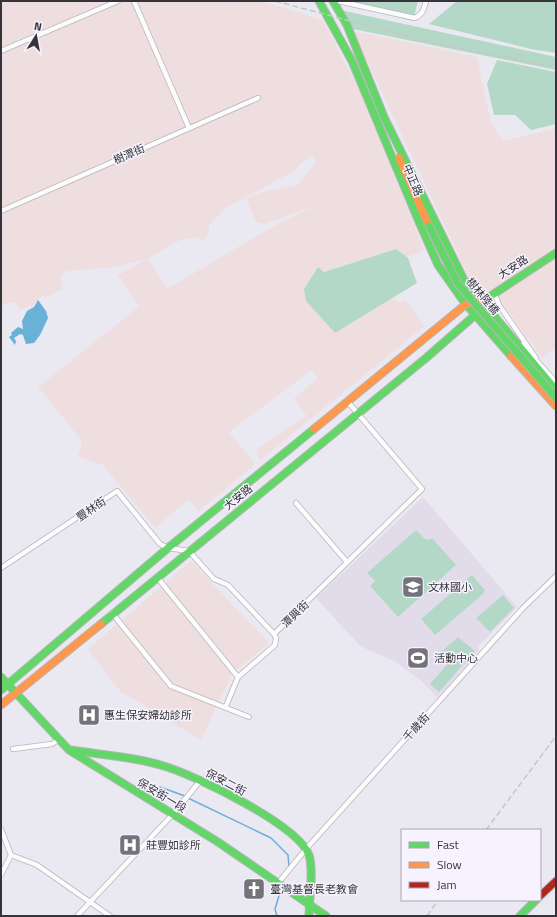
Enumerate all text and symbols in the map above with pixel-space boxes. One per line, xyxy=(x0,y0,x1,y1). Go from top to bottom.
north arrow xyxy=(16,16,56,56)
text: N xyxy=(33,18,43,35)
street label: 樹潭街 xyxy=(111,140,147,168)
street label: 中正路 xyxy=(399,162,427,198)
street label: 大安路 xyxy=(495,251,531,283)
street label: 樹林陸橋 xyxy=(463,274,503,318)
street label: 大安路 xyxy=(220,480,256,514)
street label: 豐林街 xyxy=(73,493,109,525)
school or university icon: 文林國小 xyxy=(400,574,426,600)
place label: 文林國小 xyxy=(428,579,472,595)
street label: 潭興街 xyxy=(278,597,312,631)
sports icon: 活動中心 xyxy=(405,645,431,671)
place label: 活動中心 xyxy=(434,650,478,666)
hospital icon: 惠生保安婦幼診所 xyxy=(76,702,102,728)
place label: 惠生保安婦幼診所 xyxy=(104,707,192,723)
street label: 千歲街 xyxy=(399,709,433,745)
street label: 保安二街 xyxy=(203,765,249,799)
street label: 保安街一段 xyxy=(134,774,190,816)
legend xyxy=(401,829,541,901)
hospital icon: 莊豐如診所 xyxy=(117,832,143,858)
text: Fast xyxy=(437,835,460,854)
place label: 莊豐如診所 xyxy=(146,837,201,853)
text: Slow xyxy=(437,855,462,874)
text: Jam xyxy=(437,875,457,894)
church icon: 臺灣基督長老教會 xyxy=(241,876,267,902)
place label: 臺灣基督長老教會 xyxy=(270,881,358,897)

